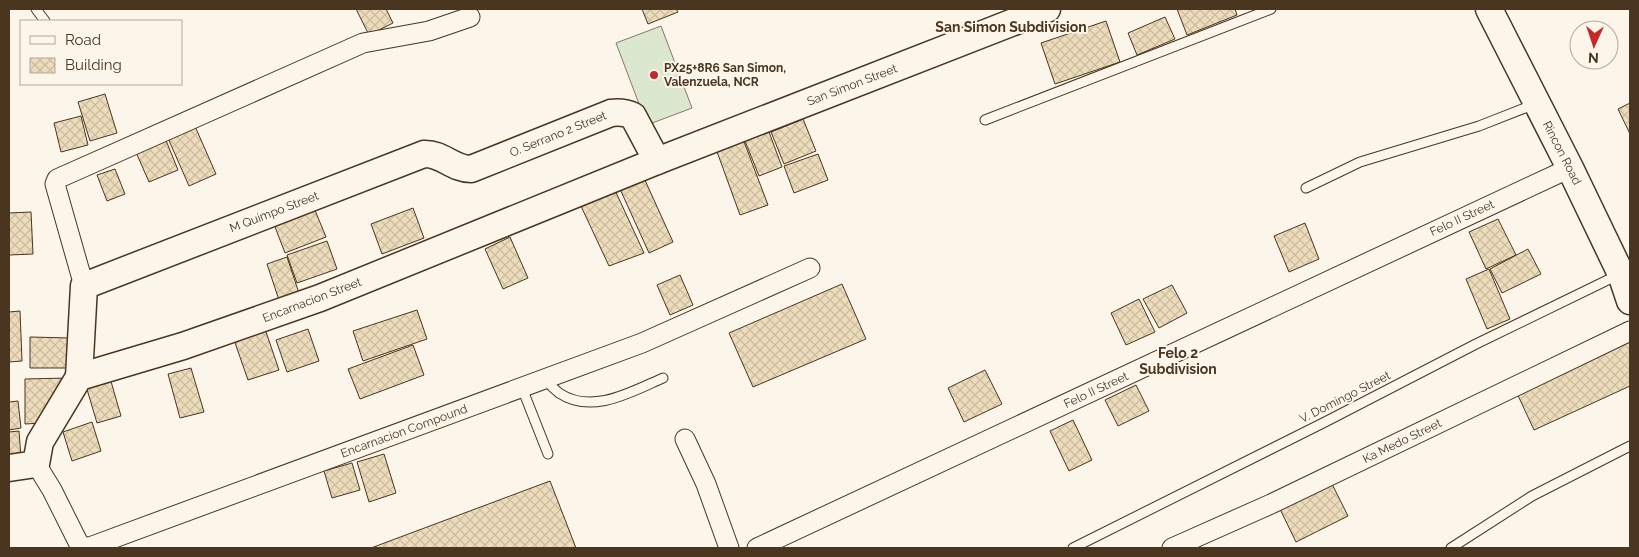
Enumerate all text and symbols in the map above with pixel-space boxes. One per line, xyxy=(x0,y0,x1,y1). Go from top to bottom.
district label: San Simon Subdivision xyxy=(935,19,1087,35)
legend xyxy=(20,20,182,85)
north arrow xyxy=(1569,20,1619,70)
text: Road xyxy=(65,31,101,49)
text: N xyxy=(1588,50,1599,66)
text: Building xyxy=(65,56,122,74)
place label: PX25+8R6 San Simon, Valenzuela, NCR xyxy=(664,61,786,89)
street label: San Simon Street xyxy=(805,61,899,109)
marker: PX25+8R6 San Simon, Valenzuela, NCR xyxy=(648,69,660,81)
street label: O. Serrano 2 Street xyxy=(508,108,608,160)
street label: Rincon Road xyxy=(1540,119,1584,187)
street label: M Quimpo Street xyxy=(228,189,320,235)
street label: Felo II Street xyxy=(1428,197,1496,239)
street label: Encarnacion Street xyxy=(261,275,363,325)
district label: Felo 2 Subdivision xyxy=(1139,345,1217,377)
street label: V. Domingo Street xyxy=(1297,368,1393,426)
street label: Felo II Street xyxy=(1062,369,1130,411)
street label: Encarnacion Compound xyxy=(339,401,469,461)
street label: Ka Medo Street xyxy=(1360,416,1444,466)

